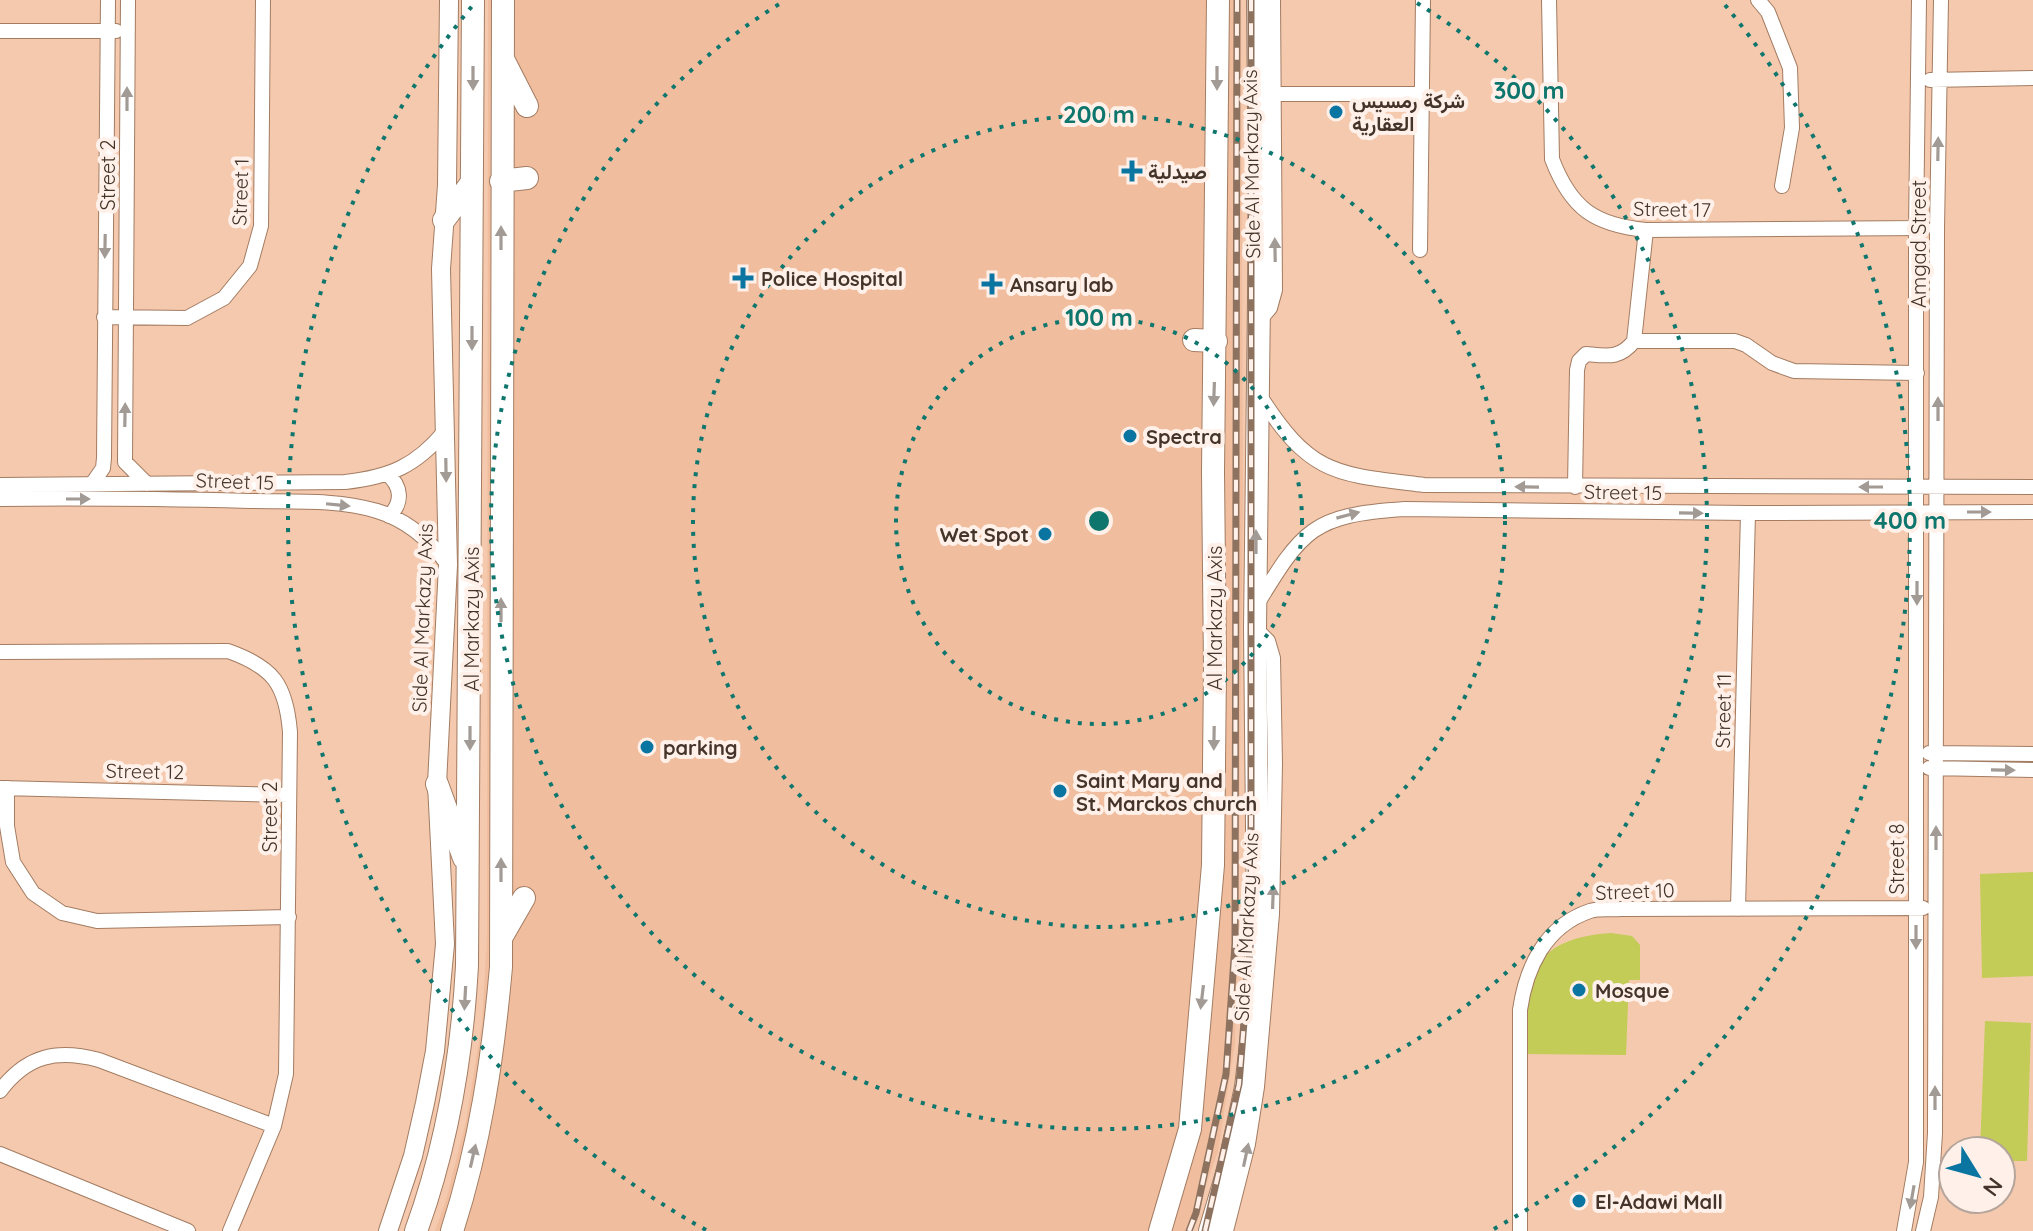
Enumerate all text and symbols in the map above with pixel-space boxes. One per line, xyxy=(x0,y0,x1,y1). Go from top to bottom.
one-way arrow xyxy=(467,66,479,91)
one-way arrow xyxy=(1211,66,1223,91)
street label: Side Al Markazy Axis xyxy=(1237,69,1265,259)
text: 300 m xyxy=(1493,75,1565,105)
one-way arrow xyxy=(121,86,133,111)
place label: شركة رمسيس العقارية xyxy=(1352,88,1465,137)
text: 200 m xyxy=(1063,99,1135,129)
marker: شركة رمسيس العقارية xyxy=(1327,103,1345,121)
one-way arrow xyxy=(1932,136,1944,161)
street label: Street 2 xyxy=(95,139,120,211)
street label: Street 1 xyxy=(226,158,254,226)
place label: صيدلية xyxy=(1148,159,1207,184)
marker: صيدلية xyxy=(1123,162,1141,180)
street label: Amgad Street xyxy=(1906,180,1931,308)
street label: Street 17 xyxy=(1633,196,1711,222)
one-way arrow xyxy=(495,225,507,250)
one-way arrow xyxy=(98,234,111,259)
one-way arrow xyxy=(1268,237,1281,262)
place label: Police Hospital xyxy=(761,266,903,291)
marker: Police Hospital xyxy=(732,267,754,289)
place label: Ansary lab xyxy=(1010,272,1114,297)
marker: Ansary lab xyxy=(981,273,1003,295)
text: 100 m xyxy=(1065,302,1133,332)
one-way arrow xyxy=(465,326,478,351)
one-way arrow xyxy=(1208,382,1221,407)
one-way arrow xyxy=(1932,396,1944,421)
one-way arrow xyxy=(119,402,132,427)
place label: Spectra xyxy=(1146,424,1222,449)
marker: Spectra xyxy=(1121,427,1139,445)
one-way arrow xyxy=(440,458,453,483)
street label: Street 15 xyxy=(195,467,275,495)
street label: Street 15 xyxy=(1584,479,1662,505)
one-way arrow xyxy=(1514,481,1539,493)
one-way arrow xyxy=(1858,481,1883,493)
one-way arrow xyxy=(66,493,91,505)
one-way arrow xyxy=(326,499,351,512)
text: 400 m xyxy=(1874,505,1946,535)
one-way arrow xyxy=(1967,506,1992,518)
centre of rings xyxy=(1085,507,1113,535)
one-way arrow xyxy=(1679,507,1704,519)
one-way arrow xyxy=(1335,509,1360,521)
place label: Wet Spot xyxy=(940,522,1029,547)
street label: Side Al Markazy Axis xyxy=(406,523,438,713)
marker: Wet Spot xyxy=(1036,525,1054,543)
one-way arrow xyxy=(1250,529,1263,554)
street label: Al Markazy Axis xyxy=(1202,546,1227,690)
street label: Al Markazy Axis xyxy=(459,547,484,691)
one-way arrow xyxy=(1911,581,1923,606)
one-way arrow xyxy=(495,597,507,622)
street label: Street 11 xyxy=(1710,673,1736,749)
one-way arrow xyxy=(464,726,476,751)
one-way arrow xyxy=(1208,726,1220,751)
place label: parking xyxy=(663,735,738,760)
marker: parking xyxy=(638,738,656,756)
street label: Street 12 xyxy=(105,758,185,784)
one-way arrow xyxy=(1991,763,2016,776)
place label: Saint Mary and St. Marckos church xyxy=(1076,768,1257,816)
street label: Street 2 xyxy=(257,781,282,853)
marker: Saint Mary and St. Marckos church xyxy=(1051,782,1069,800)
street label: Street 8 xyxy=(1884,824,1909,894)
one-way arrow xyxy=(1929,825,1942,850)
street label: Side Al Markazy Axis xyxy=(1229,832,1263,1022)
one-way arrow xyxy=(495,857,507,882)
street label: Street 10 xyxy=(1595,877,1675,905)
one-way arrow xyxy=(1266,884,1279,909)
one-way arrow xyxy=(1909,925,1922,950)
place label: Mosque xyxy=(1595,978,1670,1003)
marker: Mosque xyxy=(1570,981,1588,999)
one-way arrow xyxy=(1195,985,1208,1010)
one-way arrow xyxy=(459,986,472,1011)
one-way arrow xyxy=(1929,1085,1941,1110)
north arrow xyxy=(1937,1135,2017,1215)
one-way arrow xyxy=(467,1143,480,1168)
one-way arrow xyxy=(1240,1143,1253,1168)
text: N xyxy=(1977,1172,2009,1202)
one-way arrow xyxy=(1905,1184,1917,1209)
place label: El-Adawi Mall xyxy=(1595,1189,1723,1214)
marker: El-Adawi Mall xyxy=(1570,1192,1588,1210)

